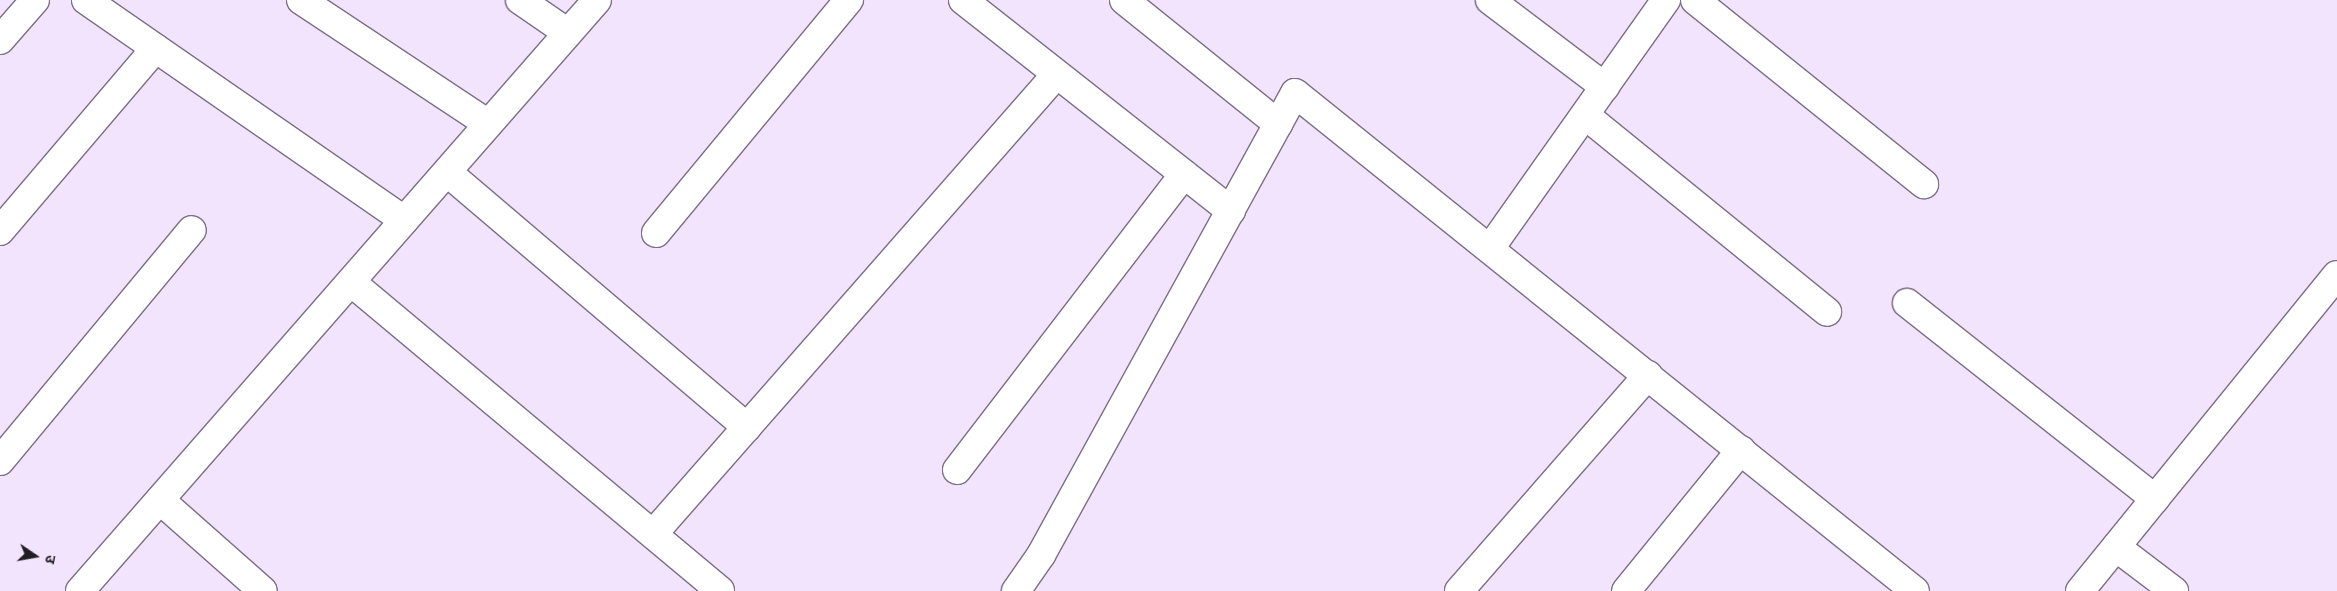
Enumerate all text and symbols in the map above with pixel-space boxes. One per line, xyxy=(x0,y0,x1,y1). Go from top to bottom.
north arrow xyxy=(10,531,60,581)
text: उ xyxy=(39,553,60,565)

